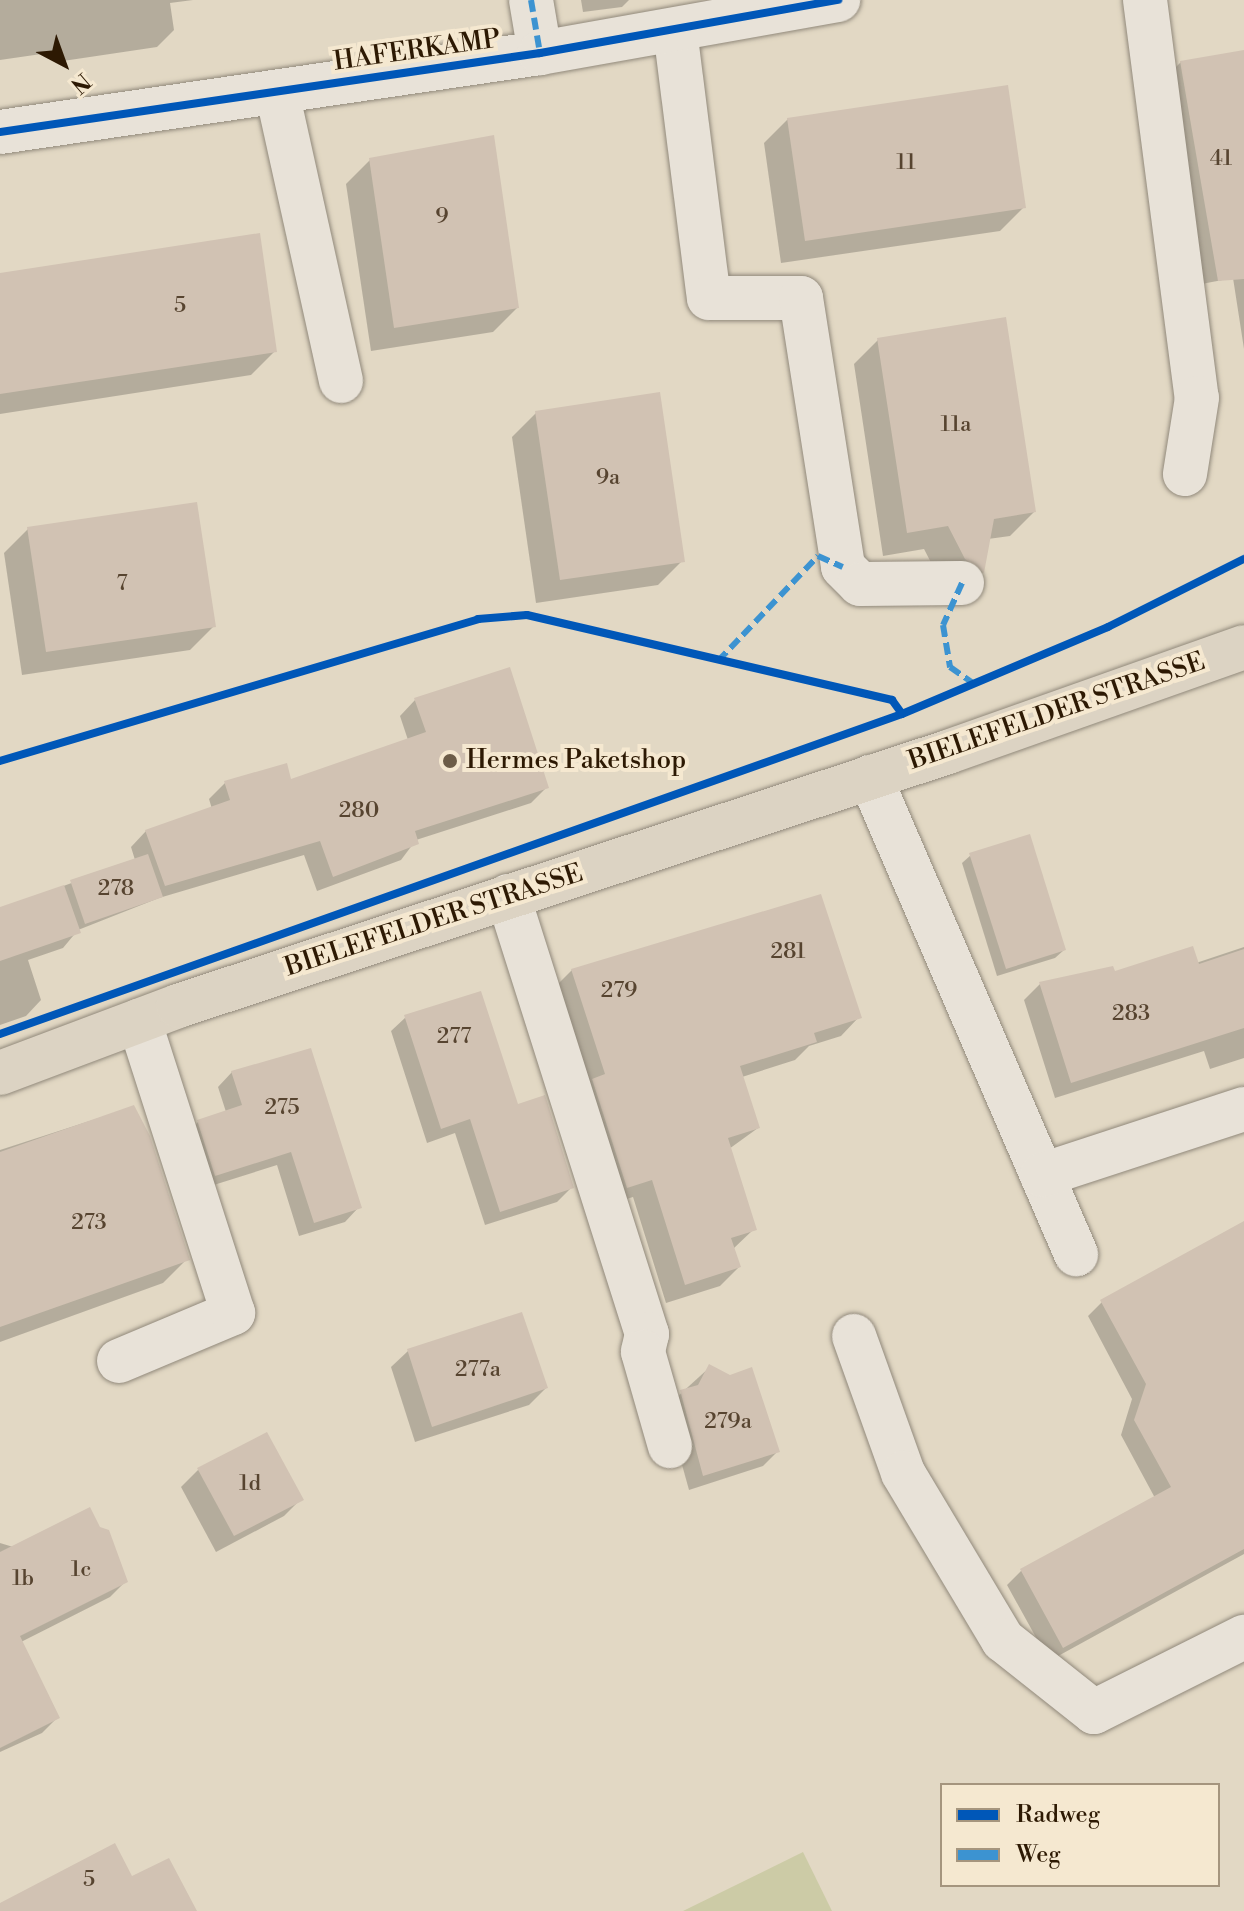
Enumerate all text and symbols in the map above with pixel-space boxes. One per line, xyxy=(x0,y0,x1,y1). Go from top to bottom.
north arrow xyxy=(24,24,104,104)
street label: HAFERKAMP xyxy=(332,24,502,78)
text: N xyxy=(65,67,95,98)
house number: 41 xyxy=(1210,146,1232,172)
house number: 11 xyxy=(896,150,916,176)
house number: 9 xyxy=(435,204,449,230)
house number: 5 xyxy=(174,293,186,319)
house number: 11a xyxy=(941,412,971,438)
house number: 9a xyxy=(596,465,620,491)
house number: 7 xyxy=(116,571,128,597)
street label: BIELEFELDER STRASSE xyxy=(905,647,1209,777)
place label: Hermes Paketshop xyxy=(466,745,686,777)
marker: Hermes Paketshop xyxy=(441,752,459,770)
house number: 280 xyxy=(339,798,379,824)
street label: BIELEFELDER STRASSE xyxy=(281,858,587,984)
house number: 278 xyxy=(98,876,134,902)
house number: 281 xyxy=(770,939,806,965)
house number: 279 xyxy=(601,978,637,1004)
house number: 283 xyxy=(1112,1001,1150,1027)
house number: 277 xyxy=(437,1024,471,1050)
house number: 275 xyxy=(264,1095,300,1121)
house number: 273 xyxy=(71,1210,107,1236)
house number: 277a xyxy=(455,1357,501,1383)
house number: 279a xyxy=(704,1409,752,1435)
house number: 1d xyxy=(239,1471,261,1497)
house number: 1c xyxy=(71,1557,91,1583)
house number: 1b xyxy=(12,1566,34,1592)
legend xyxy=(940,1783,1220,1887)
text: Radweg xyxy=(1016,1800,1100,1830)
text: Weg xyxy=(1016,1840,1061,1870)
house number: 5 xyxy=(83,1867,95,1893)

